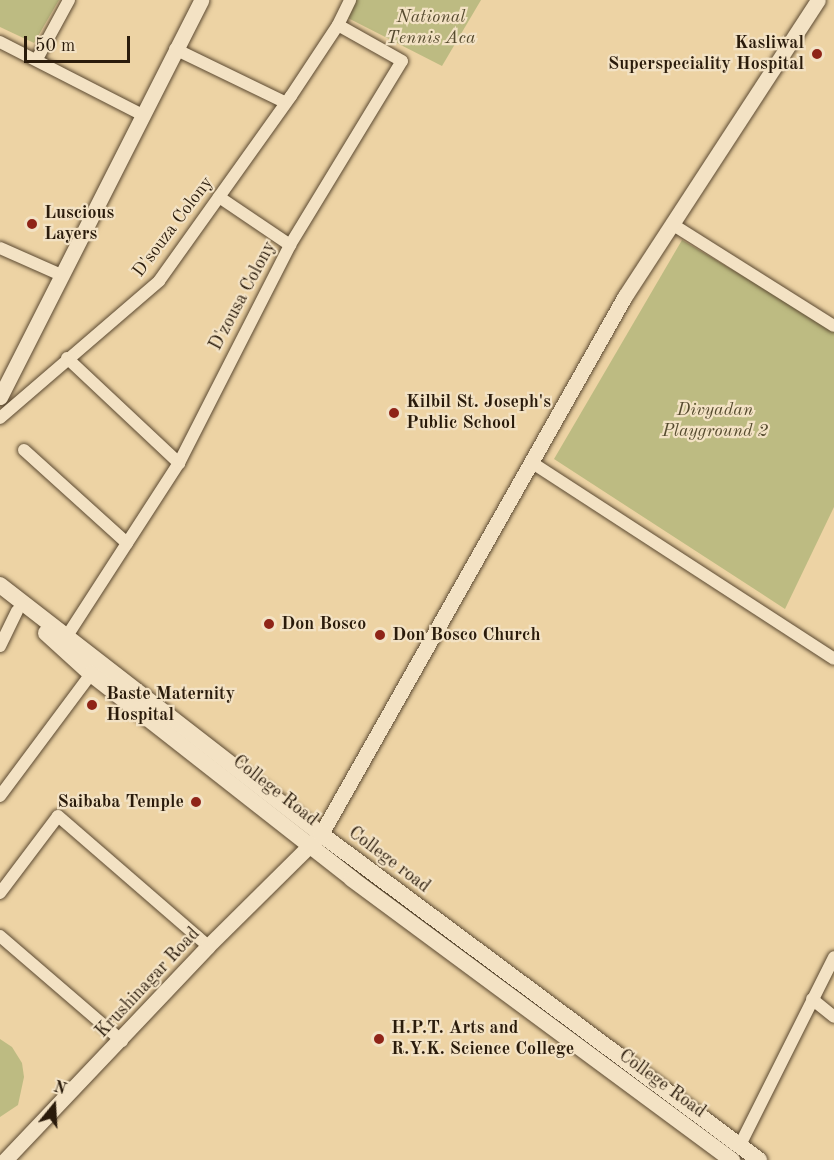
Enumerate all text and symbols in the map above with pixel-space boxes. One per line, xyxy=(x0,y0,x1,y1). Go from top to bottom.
park label: National Tennis Aca xyxy=(386,7,476,50)
scale bar xyxy=(27,24,134,62)
place label: Kasliwal Superspeciality Hospital xyxy=(608,33,804,76)
text: 50 m xyxy=(35,37,75,55)
marker: Kasliwal Superspeciality Hospital xyxy=(808,45,826,63)
street label: D'souza Colony xyxy=(128,172,218,282)
place label: Luscious Layers xyxy=(44,203,114,246)
marker: Luscious Layers xyxy=(25,217,39,231)
street label: D'zousa Colony xyxy=(205,238,281,354)
place label: Kilbil St. Joseph's Public School xyxy=(406,392,551,434)
park label: Divyadan Playground 2 xyxy=(662,400,768,442)
marker: Kilbil St. Joseph's Public School xyxy=(387,406,401,420)
place label: Don Bosco xyxy=(281,613,366,635)
marker: Don Bosco xyxy=(262,617,276,631)
place label: Don Bosco Church xyxy=(392,624,541,646)
marker: Don Bosco Church xyxy=(373,628,387,642)
place label: Baste Maternity Hospital xyxy=(106,684,235,726)
marker: Baste Maternity Hospital xyxy=(83,696,101,714)
street label: College Road xyxy=(228,751,322,831)
place label: Saibaba Temple xyxy=(58,791,184,813)
marker: Saibaba Temple xyxy=(189,795,203,809)
street label: College road xyxy=(344,822,434,898)
street label: Krushinagar Road xyxy=(91,923,205,1043)
place label: H.P.T. Arts and R.Y.K. Science College xyxy=(391,1018,574,1060)
marker: H.P.T. Arts and R.Y.K. Science College xyxy=(372,1032,386,1046)
street label: College Road xyxy=(614,1045,710,1123)
north arrow xyxy=(24,1076,84,1136)
text: N xyxy=(51,1079,68,1098)

